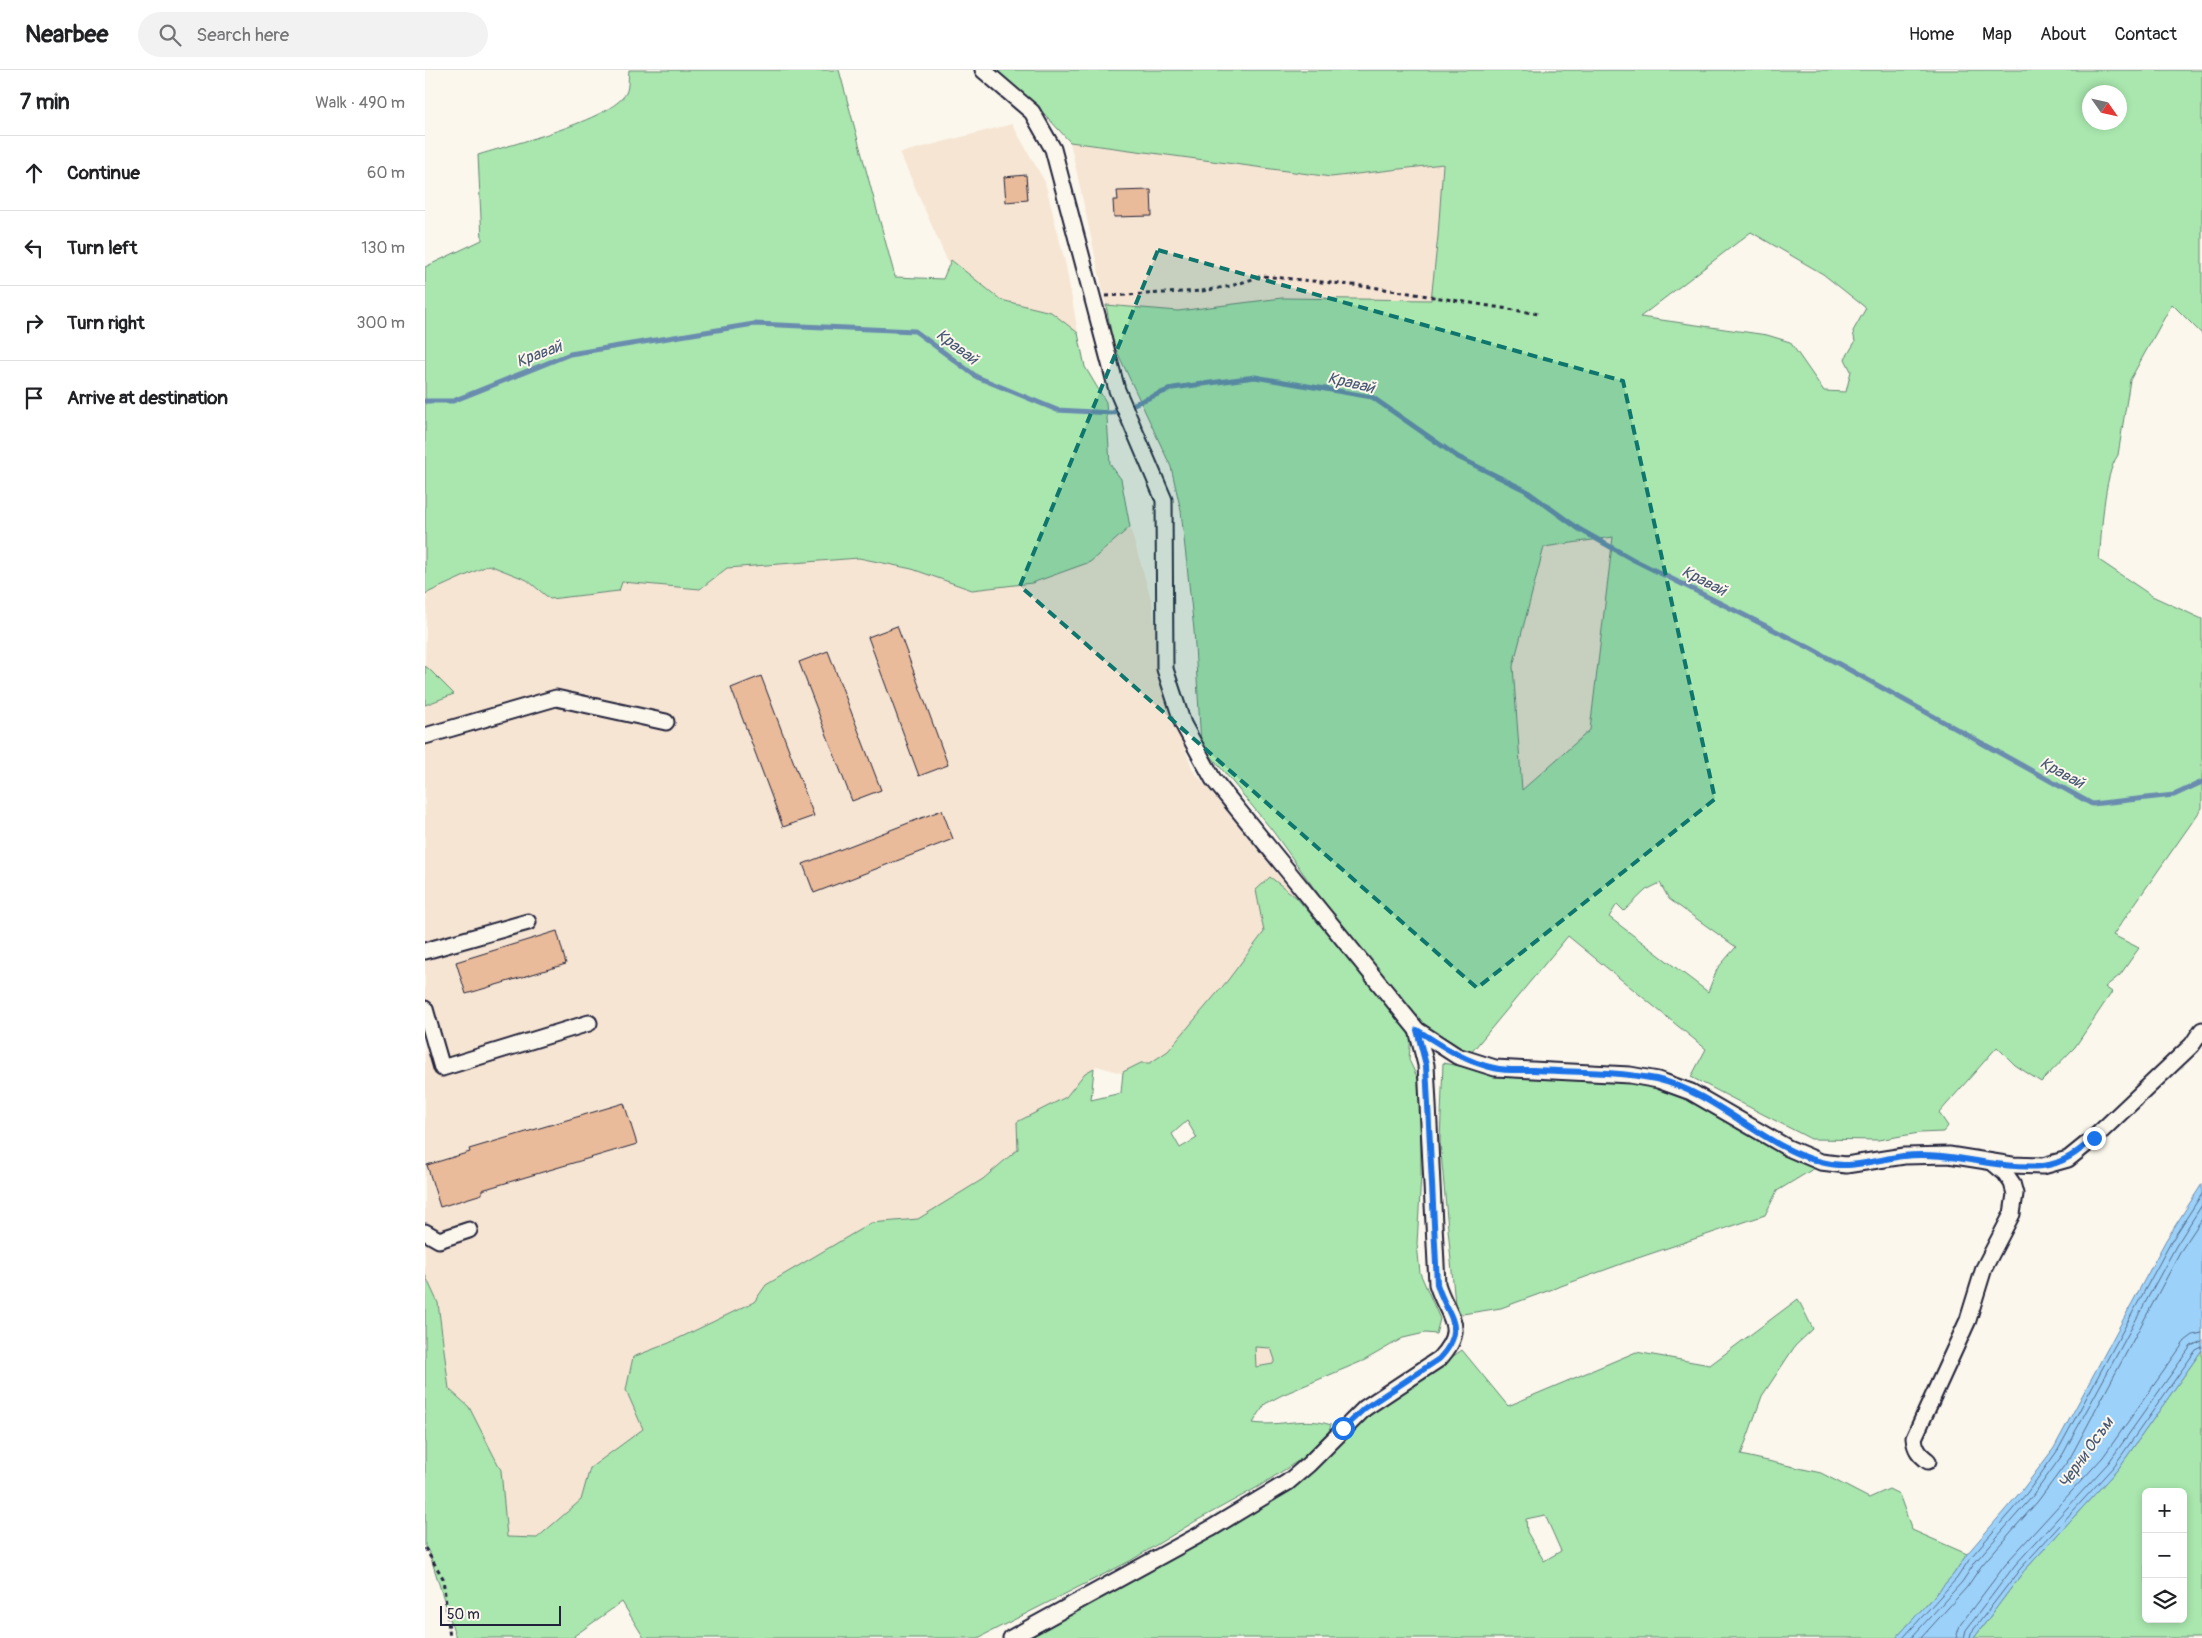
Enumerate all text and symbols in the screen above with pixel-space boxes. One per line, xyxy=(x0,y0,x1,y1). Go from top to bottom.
search box xyxy=(138,12,488,57)
text: Nearbee xyxy=(25,20,108,49)
icon: search xyxy=(156,21,184,49)
text: Search here xyxy=(196,23,289,47)
text: Home xyxy=(1909,23,1954,46)
text: Map xyxy=(1982,23,2012,46)
text: About xyxy=(2040,23,2086,46)
text: Contact xyxy=(2114,23,2177,46)
north arrow xyxy=(2082,85,2127,130)
text: 7 min xyxy=(20,89,70,116)
text: Walk · 490 m xyxy=(315,93,405,113)
icon: ahead xyxy=(20,159,48,187)
text: Continue xyxy=(67,161,140,185)
text: 60 m xyxy=(367,163,405,183)
icon: left xyxy=(20,234,48,262)
text: Turn left xyxy=(67,236,137,260)
text: 130 m xyxy=(361,238,405,258)
icon: right xyxy=(20,309,48,337)
text: Turn right xyxy=(67,311,145,335)
text: 300 m xyxy=(357,313,405,333)
water label: Кравай xyxy=(932,325,983,370)
water label: Кравай xyxy=(513,336,566,372)
water label: Кравай xyxy=(1326,368,1378,398)
icon: arrive xyxy=(20,384,48,412)
text: Arrive at destination xyxy=(67,386,228,410)
water label: Кравай xyxy=(1678,561,1731,601)
water label: Кравай xyxy=(2037,753,2089,794)
route end xyxy=(2083,1127,2106,1150)
water label: Черни Осъм xyxy=(2054,1412,2119,1492)
route start xyxy=(1332,1417,1355,1440)
map controls xyxy=(2142,1488,2187,1623)
button: + xyxy=(2142,1488,2187,1533)
button: − xyxy=(2142,1533,2187,1578)
button: layers xyxy=(2142,1578,2187,1623)
scale bar xyxy=(440,1603,561,1626)
text: 50 m xyxy=(447,1606,480,1623)

